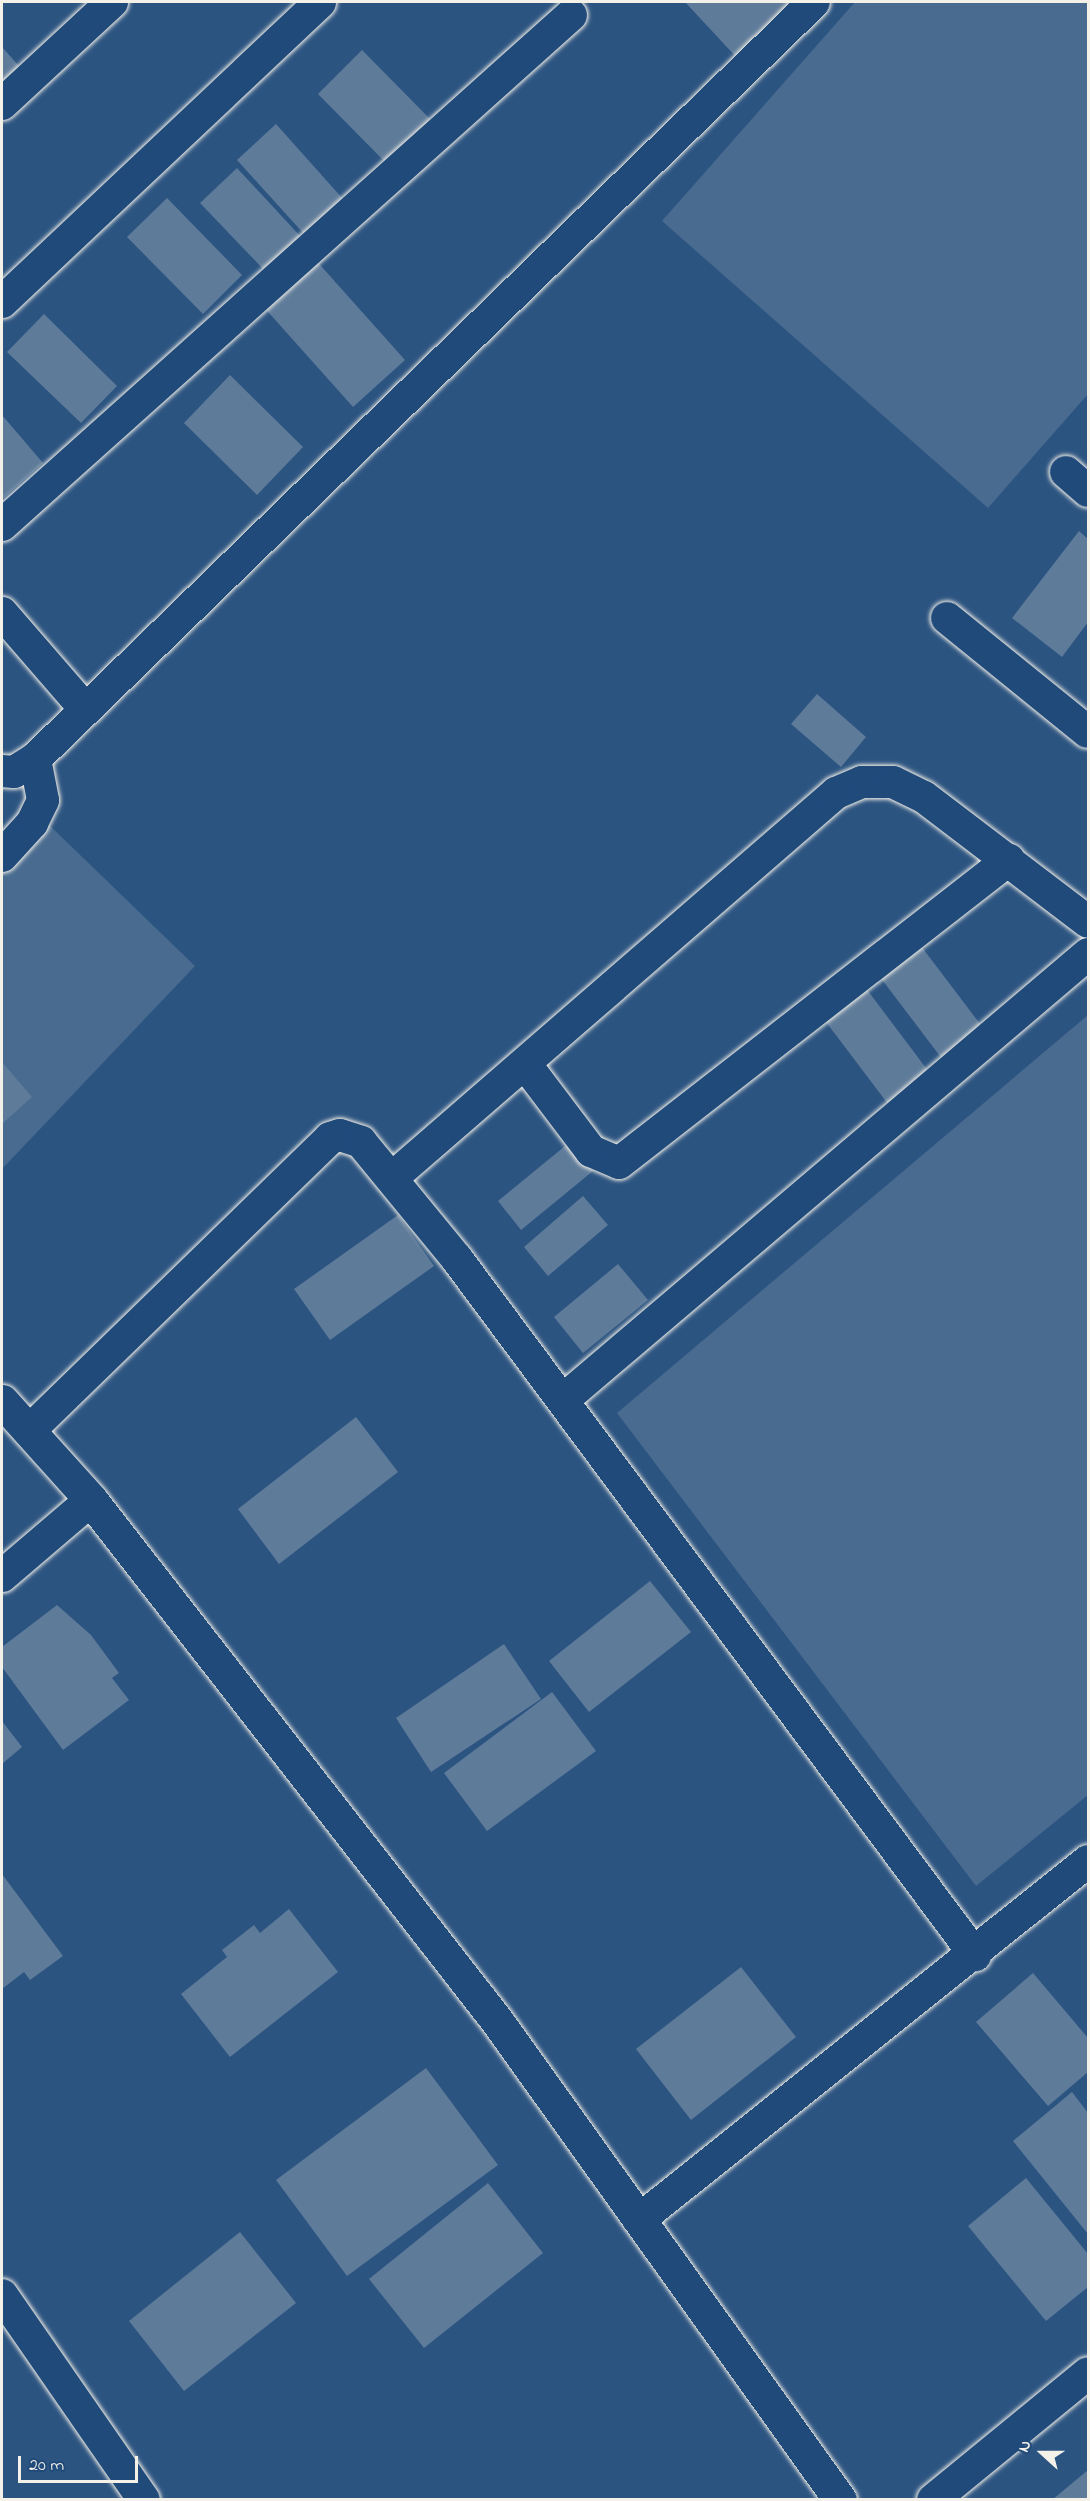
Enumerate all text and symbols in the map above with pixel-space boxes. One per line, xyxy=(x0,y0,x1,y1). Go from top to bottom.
north arrow xyxy=(1012,2423,1072,2483)
text: N xyxy=(1012,2437,1038,2456)
scale bar xyxy=(21,2444,141,2482)
text: 20 m xyxy=(29,2453,64,2479)

